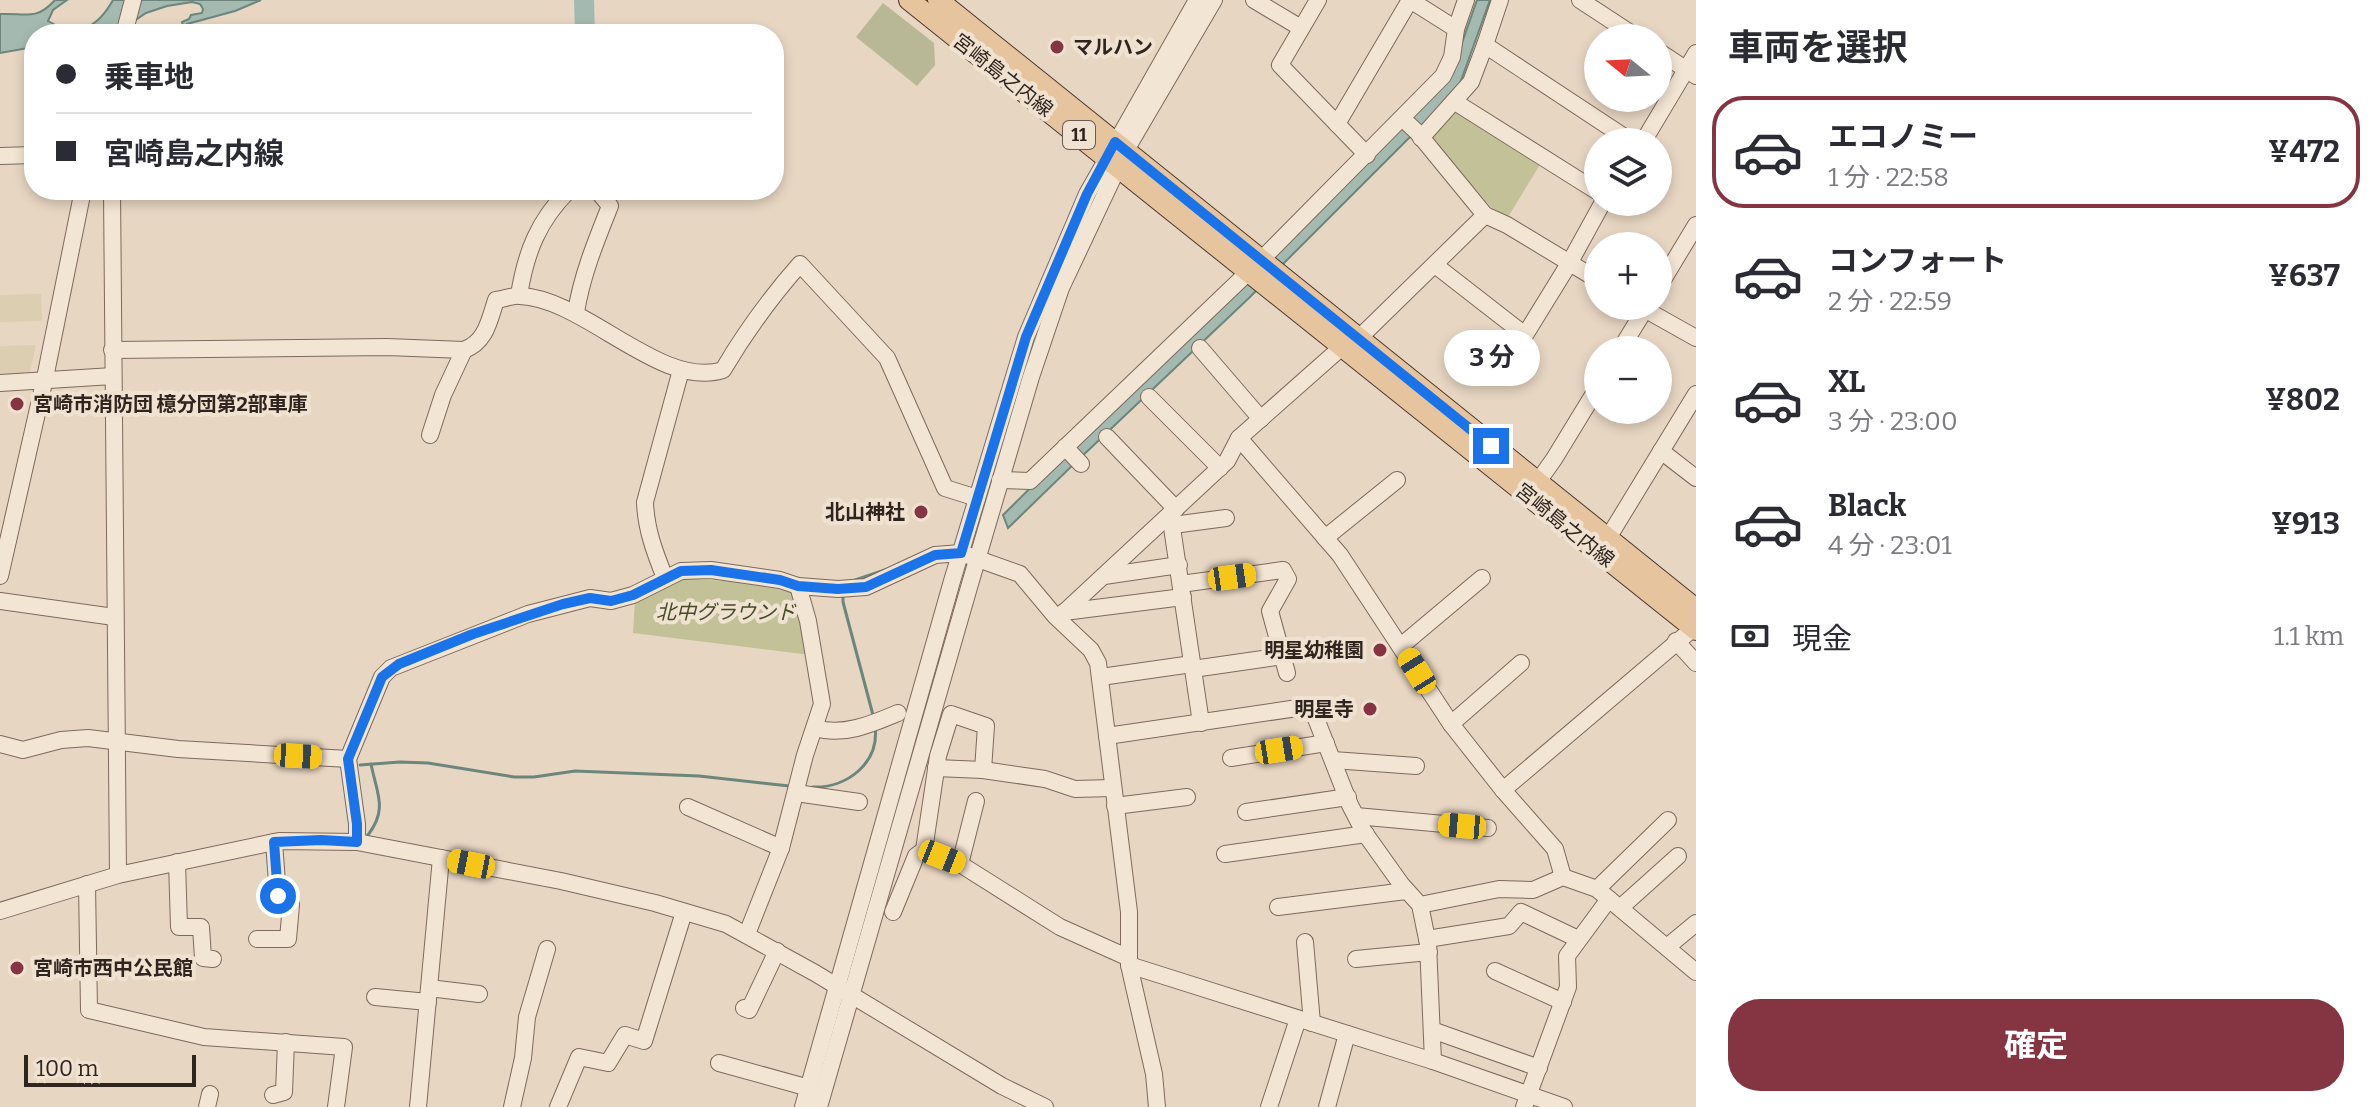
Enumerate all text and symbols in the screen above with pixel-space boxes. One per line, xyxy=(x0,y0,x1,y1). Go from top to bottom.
north arrow xyxy=(1584,24,1672,112)
map controls xyxy=(1584,24,1672,424)
text: 車両を選択 xyxy=(1728,26,1908,70)
street label: 宮崎島之内線 xyxy=(948,29,1058,121)
place label: マルハン xyxy=(1073,35,1153,59)
marker: マルハン xyxy=(1048,38,1066,56)
text: 乗車地 xyxy=(104,59,194,95)
icon: car xyxy=(1732,116,1804,188)
text: エコノミー xyxy=(1828,119,1978,155)
road number: 11 xyxy=(1063,121,1095,149)
button: layers xyxy=(1584,128,1672,216)
text: ¥472 xyxy=(2268,134,2340,170)
text: 宮崎島之内線 xyxy=(104,136,284,172)
text: 1 分 · 22:58 xyxy=(1828,162,1949,193)
button: + xyxy=(1584,232,1672,320)
icon: car xyxy=(1732,240,1804,312)
text: コンフォート xyxy=(1828,243,2007,279)
text: ¥637 xyxy=(2268,258,2340,294)
text: 2 分 · 22:59 xyxy=(1828,286,1952,317)
callout: 3 分 xyxy=(1443,330,1539,386)
button: − xyxy=(1584,336,1672,424)
text: 3 分 xyxy=(1469,342,1515,373)
icon: car xyxy=(1732,364,1804,436)
text: XL xyxy=(1828,364,1865,400)
text: ¥802 xyxy=(2265,382,2340,418)
place label: 宮崎市消防団 檍分団第2部車庫 xyxy=(33,392,308,416)
marker: 宮崎市消防団 檍分団第2部車庫 xyxy=(8,395,26,413)
text: 3 分 · 23:00 xyxy=(1828,406,1958,437)
route end xyxy=(1473,428,1509,464)
street label: 宮崎島之内線 xyxy=(1511,478,1619,572)
icon: car xyxy=(1732,488,1804,560)
text: Black xyxy=(1828,488,1906,524)
place label: 北山神社 xyxy=(825,500,905,524)
marker: 北山神社 xyxy=(912,503,930,521)
text: ¥913 xyxy=(2271,506,2340,542)
text: 4 分 · 23:01 xyxy=(1828,530,1952,561)
car xyxy=(1207,562,1257,592)
park label: 北中グラウンド xyxy=(656,600,797,624)
icon: cash xyxy=(1728,614,1772,658)
text: 現金 xyxy=(1792,621,1852,657)
text: 1.1 km xyxy=(2274,621,2344,652)
place label: 明星幼稚園 xyxy=(1264,638,1364,662)
marker: 明星幼稚園 xyxy=(1371,641,1389,659)
car xyxy=(1394,644,1440,698)
place label: 明星寺 xyxy=(1294,697,1354,721)
marker: 明星寺 xyxy=(1361,700,1379,718)
car xyxy=(1253,734,1305,766)
car xyxy=(273,743,323,769)
car xyxy=(1437,812,1487,840)
car xyxy=(915,837,969,877)
car xyxy=(445,848,497,880)
route start xyxy=(260,878,296,914)
place label: 宮崎市西中公民館 xyxy=(33,956,193,980)
marker: 宮崎市西中公民館 xyxy=(8,959,26,977)
button: 確定 xyxy=(1728,999,2344,1091)
scale bar xyxy=(24,1051,196,1087)
text: 100 m xyxy=(36,1055,99,1082)

